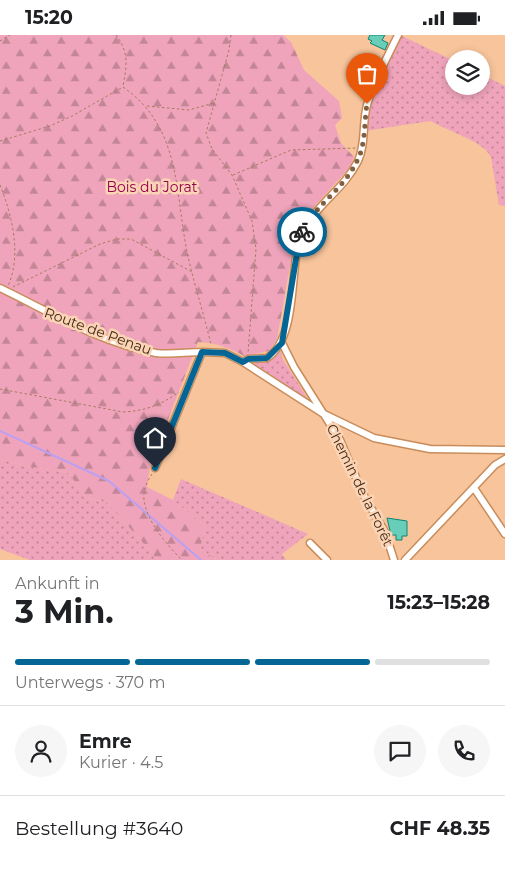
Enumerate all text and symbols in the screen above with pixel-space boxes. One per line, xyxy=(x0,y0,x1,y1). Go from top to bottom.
text: 15:20 xyxy=(25,6,73,29)
map controls xyxy=(445,50,490,95)
button: layers xyxy=(445,50,490,95)
pin xyxy=(346,53,388,104)
icon: bag xyxy=(353,60,381,88)
park label: Bois du Jorat xyxy=(107,178,198,196)
courier xyxy=(277,207,327,257)
icon: bike xyxy=(288,218,316,246)
street label: Route de Penau xyxy=(42,303,154,359)
pin xyxy=(134,417,176,468)
street label: Chemin de la Forêt xyxy=(323,421,398,549)
icon: home xyxy=(141,424,169,452)
text: Ankunft in xyxy=(15,574,100,593)
text: 15:23–15:28 xyxy=(387,591,490,614)
text: 3 Min. xyxy=(15,592,114,631)
text: Unterwegs · 370 m xyxy=(15,673,165,692)
button: person xyxy=(15,725,67,777)
button: chat xyxy=(374,725,426,777)
button: phone xyxy=(438,725,490,777)
text: Emre xyxy=(79,730,132,753)
text: Kurier · 4.5 xyxy=(79,753,163,772)
text: Bestellung #3640 xyxy=(15,817,183,840)
text: CHF 48.35 xyxy=(390,817,490,840)

